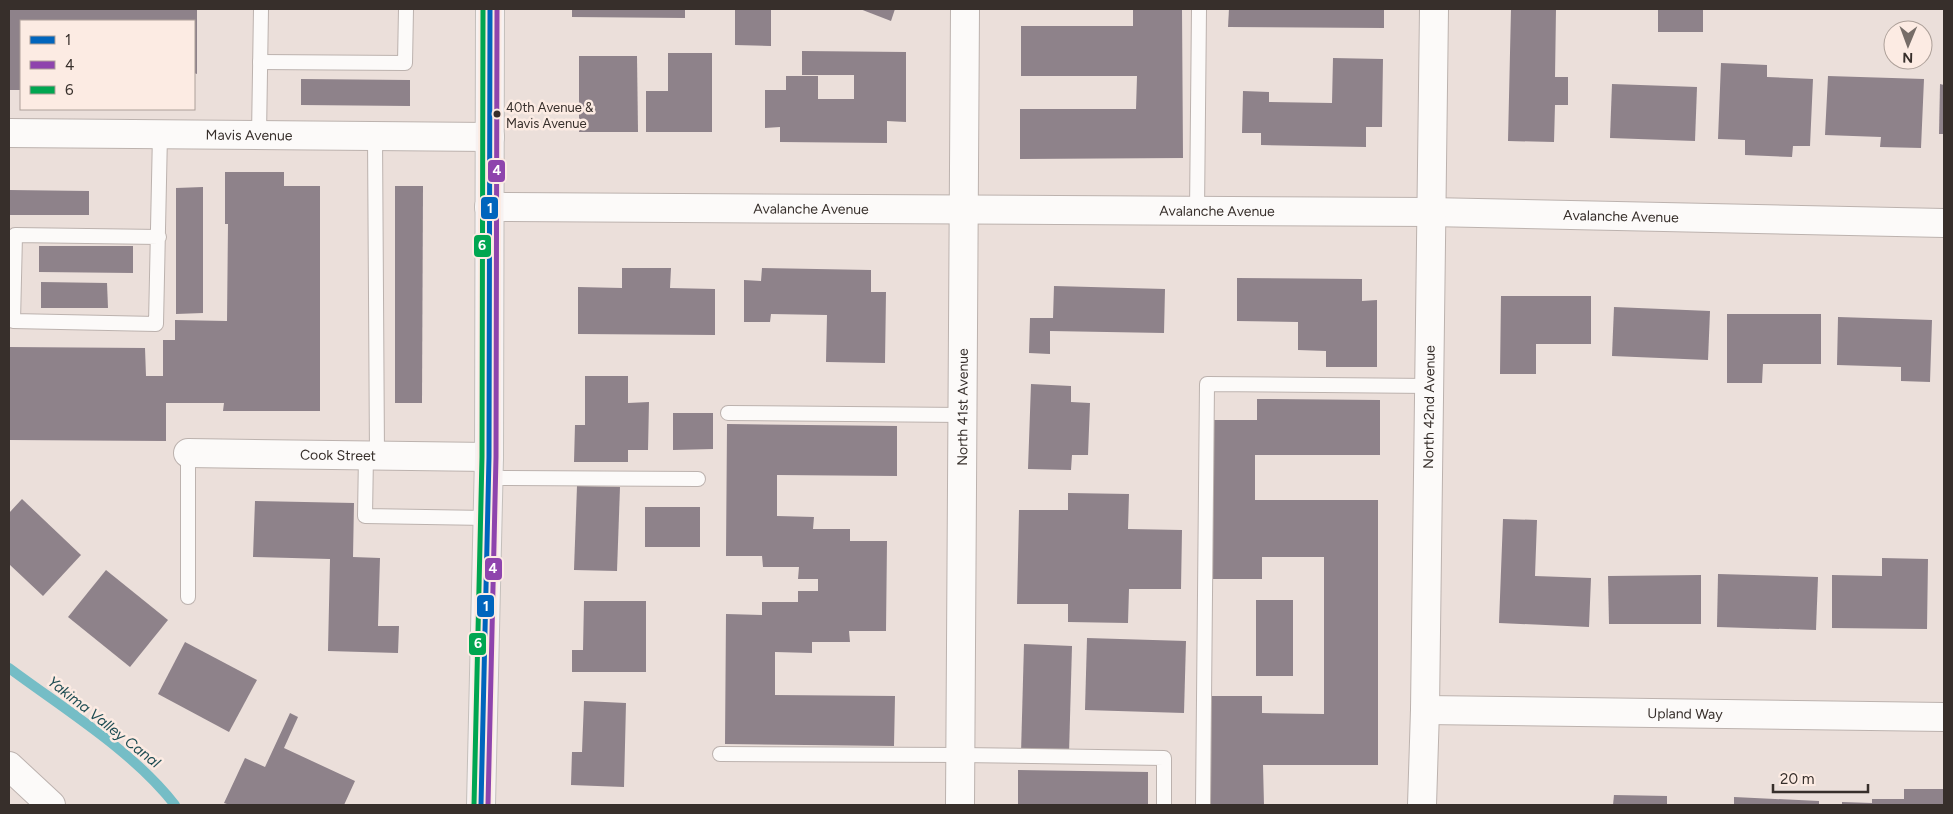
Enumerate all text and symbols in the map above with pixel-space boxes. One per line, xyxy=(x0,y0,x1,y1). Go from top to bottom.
legend xyxy=(20,20,195,110)
north arrow xyxy=(1883,20,1933,70)
text: 1 xyxy=(65,31,71,49)
text: N xyxy=(1902,49,1913,66)
text: 4 xyxy=(65,56,74,74)
text: 6 xyxy=(65,81,74,99)
place label: 40th Avenue & Mavis Avenue xyxy=(506,100,594,131)
marker: 40th Avenue & Mavis Avenue xyxy=(492,109,502,119)
street label: Mavis Avenue xyxy=(206,126,293,144)
line badge: 4 xyxy=(487,159,506,183)
text: 4 xyxy=(493,162,502,179)
line badge: 1 xyxy=(480,196,499,220)
text: 1 xyxy=(487,200,493,217)
street label: Avalanche Avenue xyxy=(753,200,869,218)
street label: Avalanche Avenue xyxy=(1159,202,1275,220)
street label: Avalanche Avenue xyxy=(1563,206,1679,226)
line badge: 6 xyxy=(473,234,492,258)
text: 6 xyxy=(478,237,486,254)
street label: North 42nd Avenue xyxy=(1420,345,1438,469)
street label: North 41st Avenue xyxy=(954,348,971,466)
street label: Cook Street xyxy=(300,446,376,464)
line badge: 4 xyxy=(484,557,503,581)
text: 4 xyxy=(489,560,498,577)
line badge: 1 xyxy=(476,594,495,618)
text: 1 xyxy=(483,598,489,615)
line badge: 6 xyxy=(468,632,487,656)
text: 6 xyxy=(474,635,482,652)
water label: Yakima Valley Canal xyxy=(44,672,165,772)
street label: Upland Way xyxy=(1647,705,1723,723)
scale bar xyxy=(1773,762,1868,794)
text: 20 m xyxy=(1780,770,1814,788)

